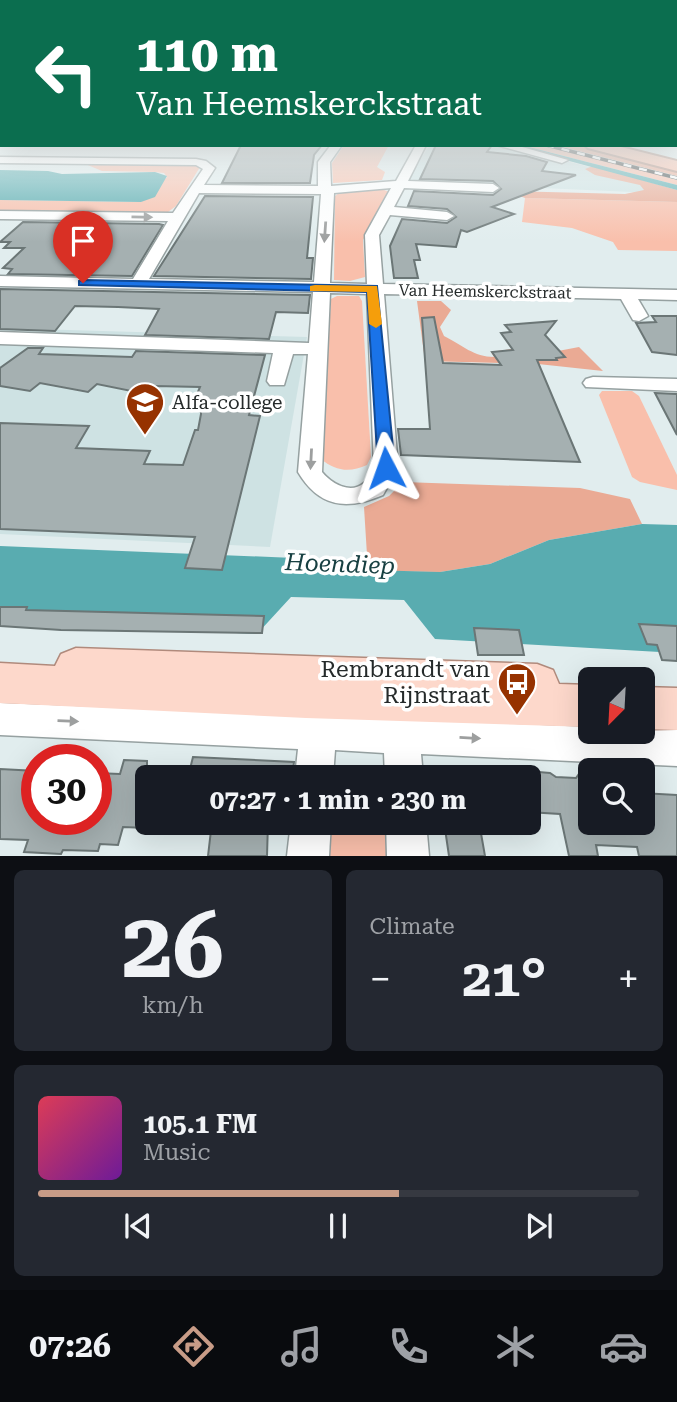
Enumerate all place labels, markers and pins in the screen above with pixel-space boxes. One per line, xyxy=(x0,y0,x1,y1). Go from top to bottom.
pin xyxy=(53,211,113,283)
school or university icon: Alfa-college xyxy=(124,381,166,436)
place label: Alfa-college xyxy=(172,391,282,414)
place label: Rembrandt van Rijnstraat xyxy=(320,656,490,709)
bus stop icon: Rembrandt van Rijnstraat xyxy=(496,661,538,716)

